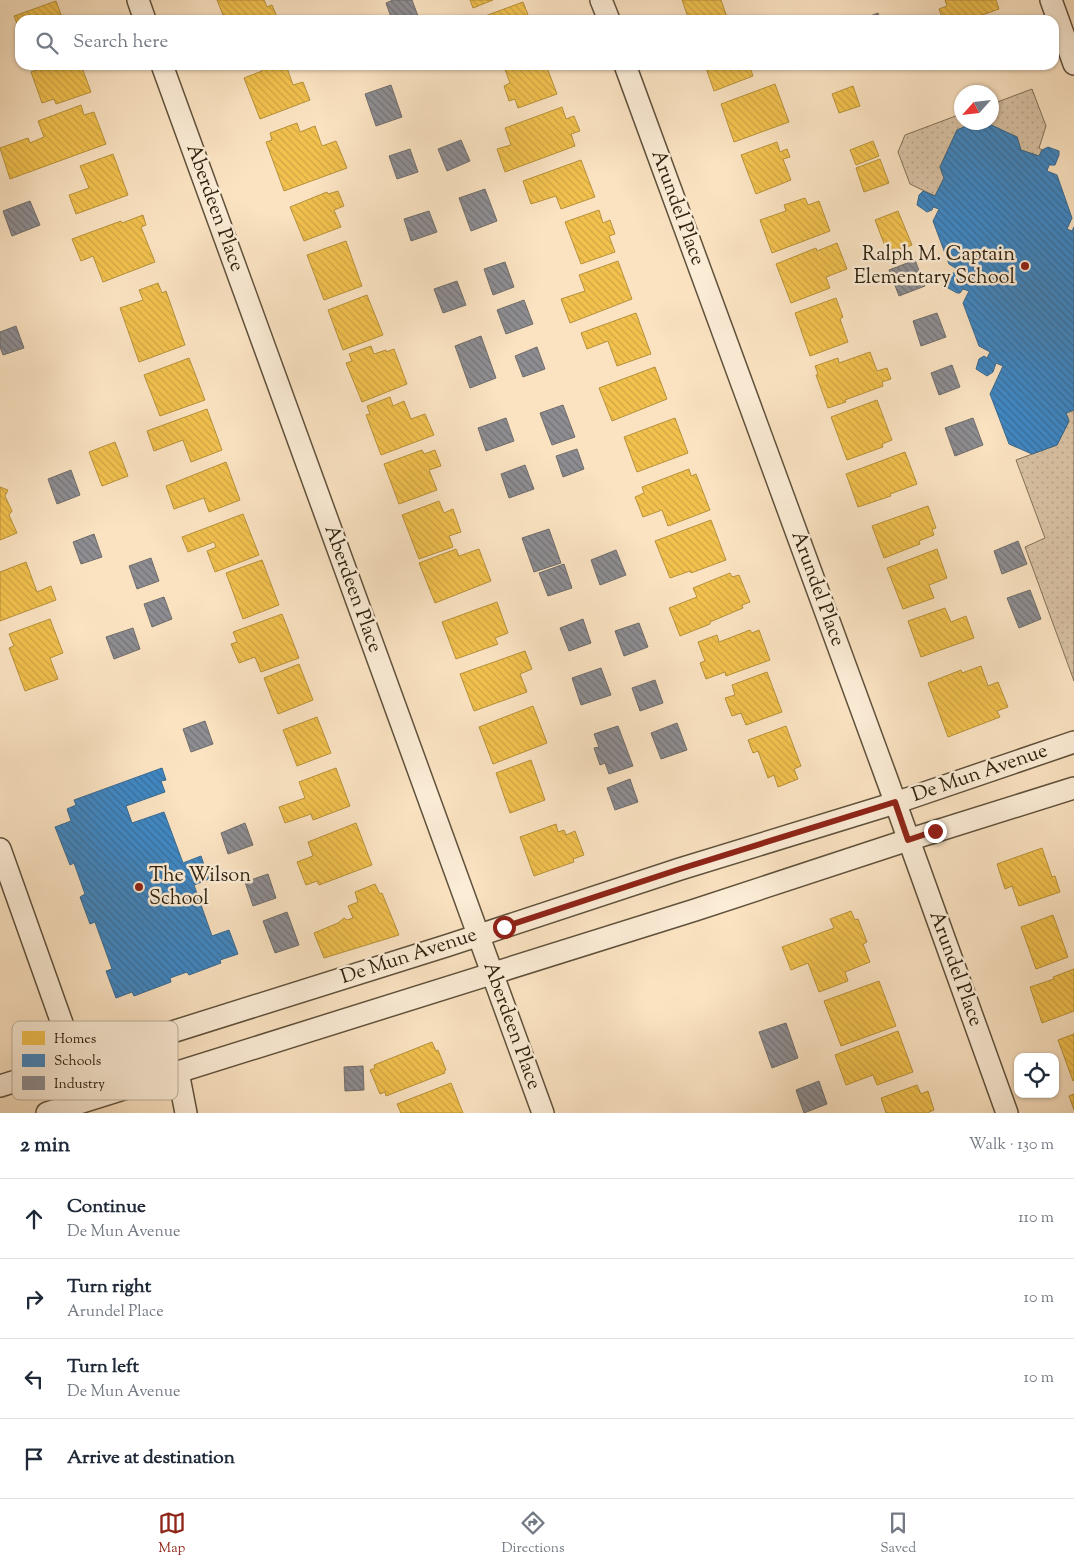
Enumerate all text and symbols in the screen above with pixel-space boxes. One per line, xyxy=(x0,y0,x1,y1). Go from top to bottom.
search box xyxy=(15,15,1059,70)
icon: search xyxy=(33,29,61,57)
text: Search here xyxy=(73,29,168,56)
north arrow xyxy=(954,85,999,130)
street label: Aberdeen Place xyxy=(177,140,251,276)
street label: Arundel Place xyxy=(643,146,711,270)
place label: Ralph M. Captain Elementary School xyxy=(854,241,1015,293)
marker: Ralph M. Captain Elementary School xyxy=(1019,260,1031,272)
street label: Aberdeen Place xyxy=(315,521,389,657)
street label: Arundel Place xyxy=(783,527,851,651)
street label: De Mun Avenue xyxy=(908,737,1052,811)
route end xyxy=(924,820,947,843)
place label: The Wilson School xyxy=(149,862,251,914)
marker: The Wilson School xyxy=(133,881,145,893)
street label: Arundel Place xyxy=(921,907,989,1031)
route start xyxy=(493,916,516,939)
street label: De Mun Avenue xyxy=(337,921,481,993)
street label: Aberdeen Place xyxy=(474,958,548,1094)
legend xyxy=(12,1021,178,1100)
text: Homes xyxy=(54,1030,96,1050)
text: Schools xyxy=(54,1052,101,1072)
map controls xyxy=(1014,1053,1059,1098)
button: locate xyxy=(1014,1053,1059,1098)
text: Industry xyxy=(54,1075,105,1095)
text: 2 min xyxy=(20,1131,70,1161)
text: Walk · 130 m xyxy=(969,1134,1054,1157)
text: Continue xyxy=(67,1194,146,1221)
icon: ahead xyxy=(20,1205,48,1233)
text: 110 m xyxy=(1018,1207,1054,1230)
text: De Mun Avenue xyxy=(67,1221,181,1244)
text: Turn right xyxy=(67,1274,151,1301)
icon: right xyxy=(20,1285,48,1313)
text: 10 m xyxy=(1024,1287,1054,1310)
text: Arundel Place xyxy=(67,1301,164,1324)
text: Turn left xyxy=(67,1354,139,1381)
icon: left xyxy=(20,1365,48,1393)
text: 10 m xyxy=(1024,1367,1054,1390)
text: De Mun Avenue xyxy=(67,1381,181,1404)
icon: arrive xyxy=(20,1445,48,1473)
text: Arrive at destination xyxy=(67,1445,235,1472)
tab: Map xyxy=(158,1509,186,1559)
tab: Directions xyxy=(501,1509,565,1559)
tab: Saved xyxy=(880,1509,916,1559)

